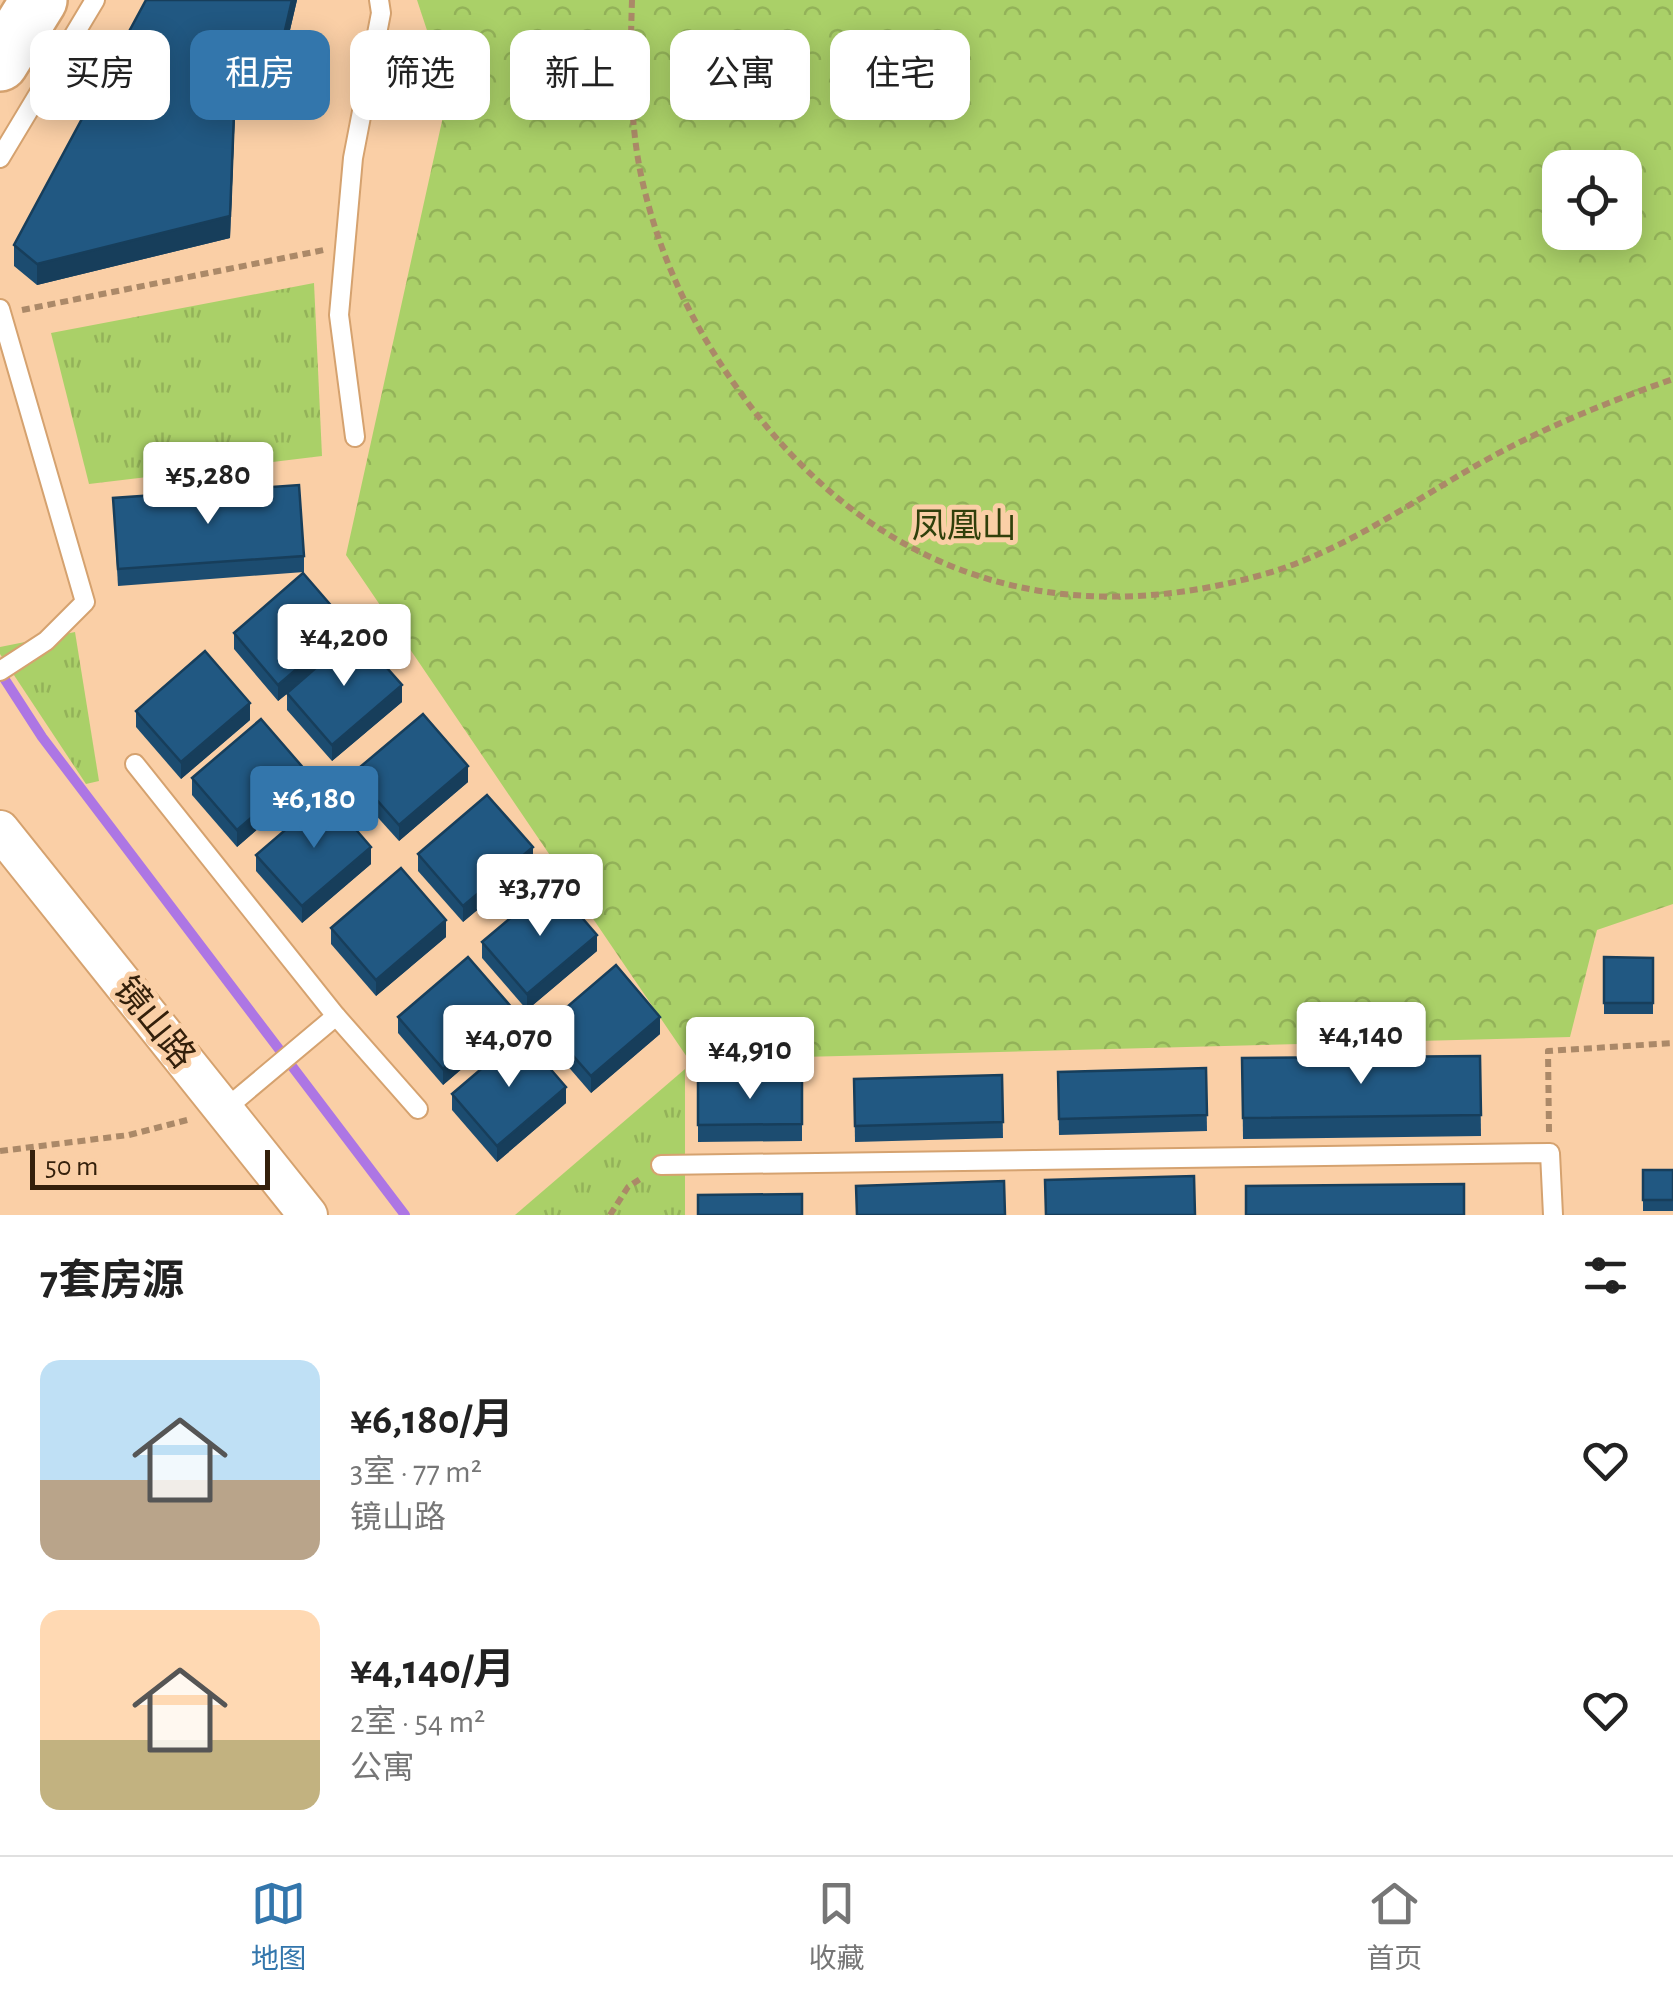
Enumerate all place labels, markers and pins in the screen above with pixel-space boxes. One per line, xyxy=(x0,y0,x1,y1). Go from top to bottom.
pin: ¥5,280 xyxy=(127,442,289,527)
pin: ¥4,200 xyxy=(263,604,425,689)
pin: ¥6,180 xyxy=(233,766,395,851)
pin: ¥3,770 xyxy=(459,854,621,939)
pin: ¥4,140 xyxy=(1280,1002,1442,1087)
pin: ¥4,070 xyxy=(428,1005,590,1090)
pin: ¥4,910 xyxy=(669,1017,831,1102)

